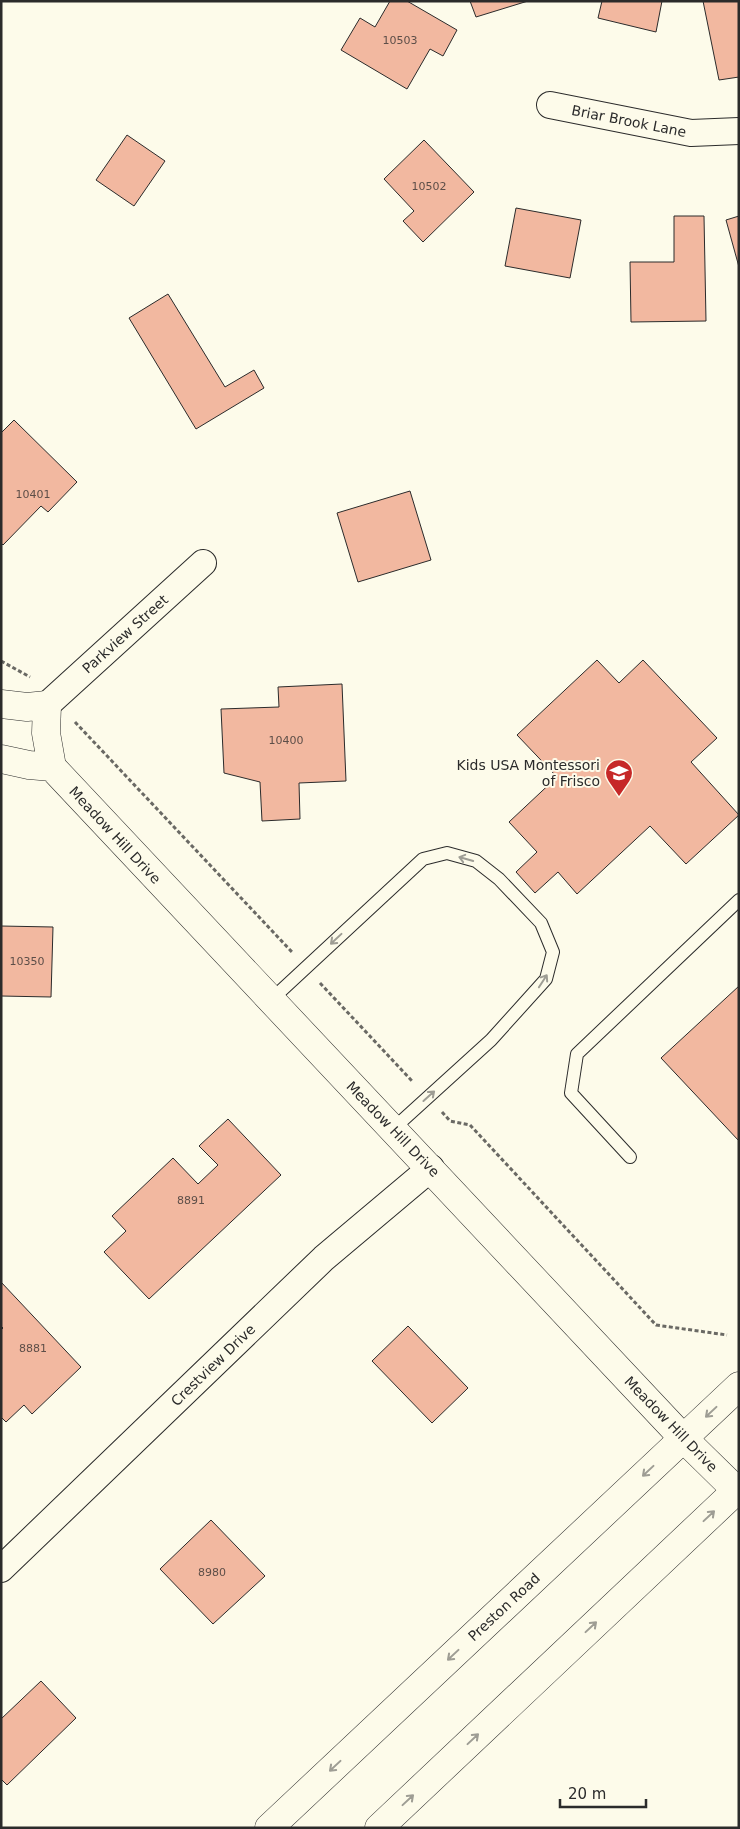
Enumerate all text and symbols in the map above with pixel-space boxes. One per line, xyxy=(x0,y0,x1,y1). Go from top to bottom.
house number: 10503 xyxy=(383,34,418,47)
street label: Briar Brook Lane xyxy=(570,102,688,140)
house number: 10502 xyxy=(412,180,447,193)
house number: 10401 xyxy=(16,488,51,501)
street label: Parkview Street xyxy=(79,591,171,677)
house number: 10400 xyxy=(269,734,304,747)
place label: Kids USA Montessori of Frisco xyxy=(456,757,600,789)
school or university icon: Kids USA Montessori of Frisco xyxy=(604,758,634,797)
street label: Meadow Hill Drive xyxy=(66,783,164,887)
one-way arrow xyxy=(458,853,474,863)
one-way arrow xyxy=(330,933,343,945)
house number: 10350 xyxy=(10,955,45,968)
one-way arrow xyxy=(538,974,548,988)
street label: Meadow Hill Drive xyxy=(343,1078,443,1180)
one-way arrow xyxy=(423,1090,436,1102)
house number: 8891 xyxy=(177,1194,205,1207)
street label: Crestview Drive xyxy=(168,1321,258,1409)
house number: 8881 xyxy=(19,1342,47,1355)
street label: Meadow Hill Drive xyxy=(621,1373,721,1475)
one-way arrow xyxy=(705,1406,717,1418)
one-way arrow xyxy=(642,1465,654,1477)
one-way arrow xyxy=(703,1510,715,1522)
house number: 8980 xyxy=(198,1566,226,1579)
street label: Preston Road xyxy=(465,1570,543,1644)
one-way arrow xyxy=(584,1621,597,1633)
one-way arrow xyxy=(447,1649,460,1661)
one-way arrow xyxy=(466,1733,479,1745)
one-way arrow xyxy=(329,1760,341,1772)
scale bar xyxy=(560,1776,646,1808)
text: 20 m xyxy=(568,1785,606,1803)
one-way arrow xyxy=(402,1794,414,1806)

